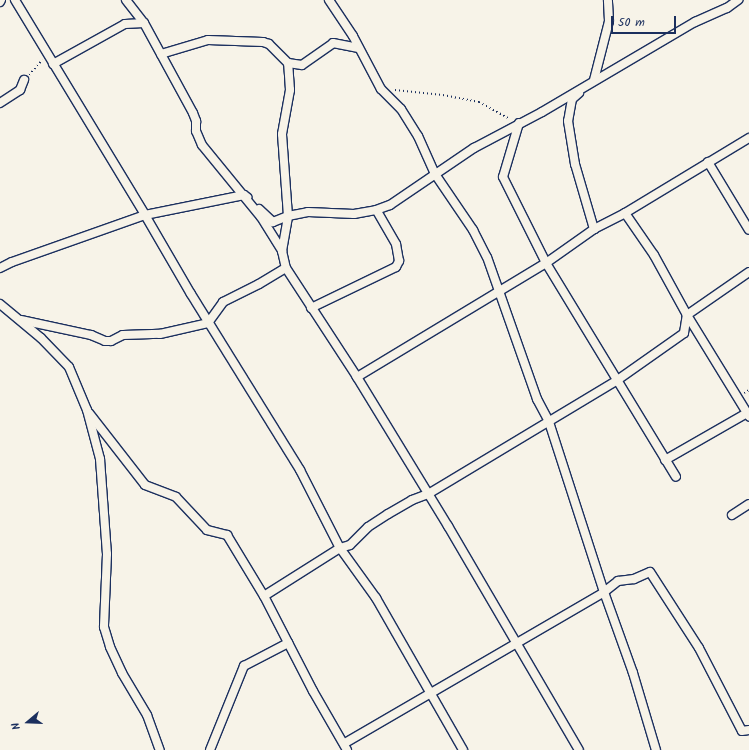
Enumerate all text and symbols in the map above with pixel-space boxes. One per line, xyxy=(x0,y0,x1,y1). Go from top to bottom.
scale bar xyxy=(613,8,678,34)
text: 50 m xyxy=(618,13,645,32)
north arrow xyxy=(8,702,48,742)
text: N xyxy=(7,720,26,732)

